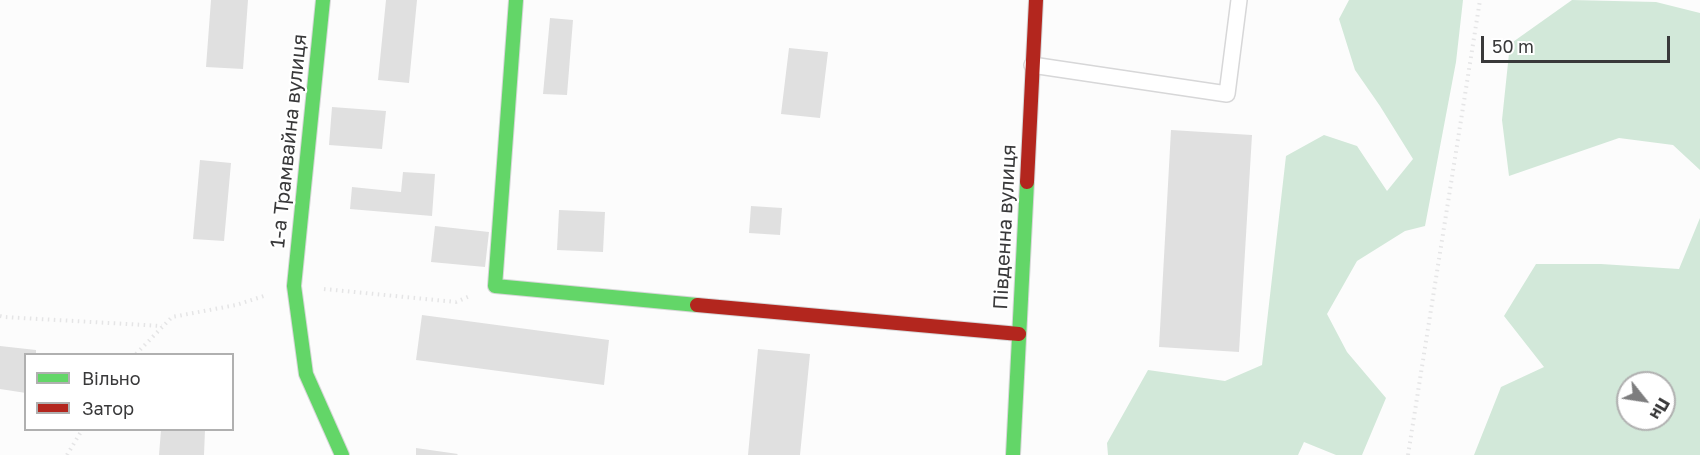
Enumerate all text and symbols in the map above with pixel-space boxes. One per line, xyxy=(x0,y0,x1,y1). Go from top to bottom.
scale bar xyxy=(1484,24,1673,62)
street label: 1-а Трамвайна вулиця xyxy=(266,33,312,249)
text: 50 m xyxy=(1492,35,1534,57)
street label: Південна вулиця xyxy=(989,144,1021,310)
legend xyxy=(24,353,234,431)
text: Вільно xyxy=(82,367,141,389)
north arrow xyxy=(1616,371,1676,431)
text: Пн xyxy=(1646,395,1674,423)
text: Затор xyxy=(82,397,134,419)

